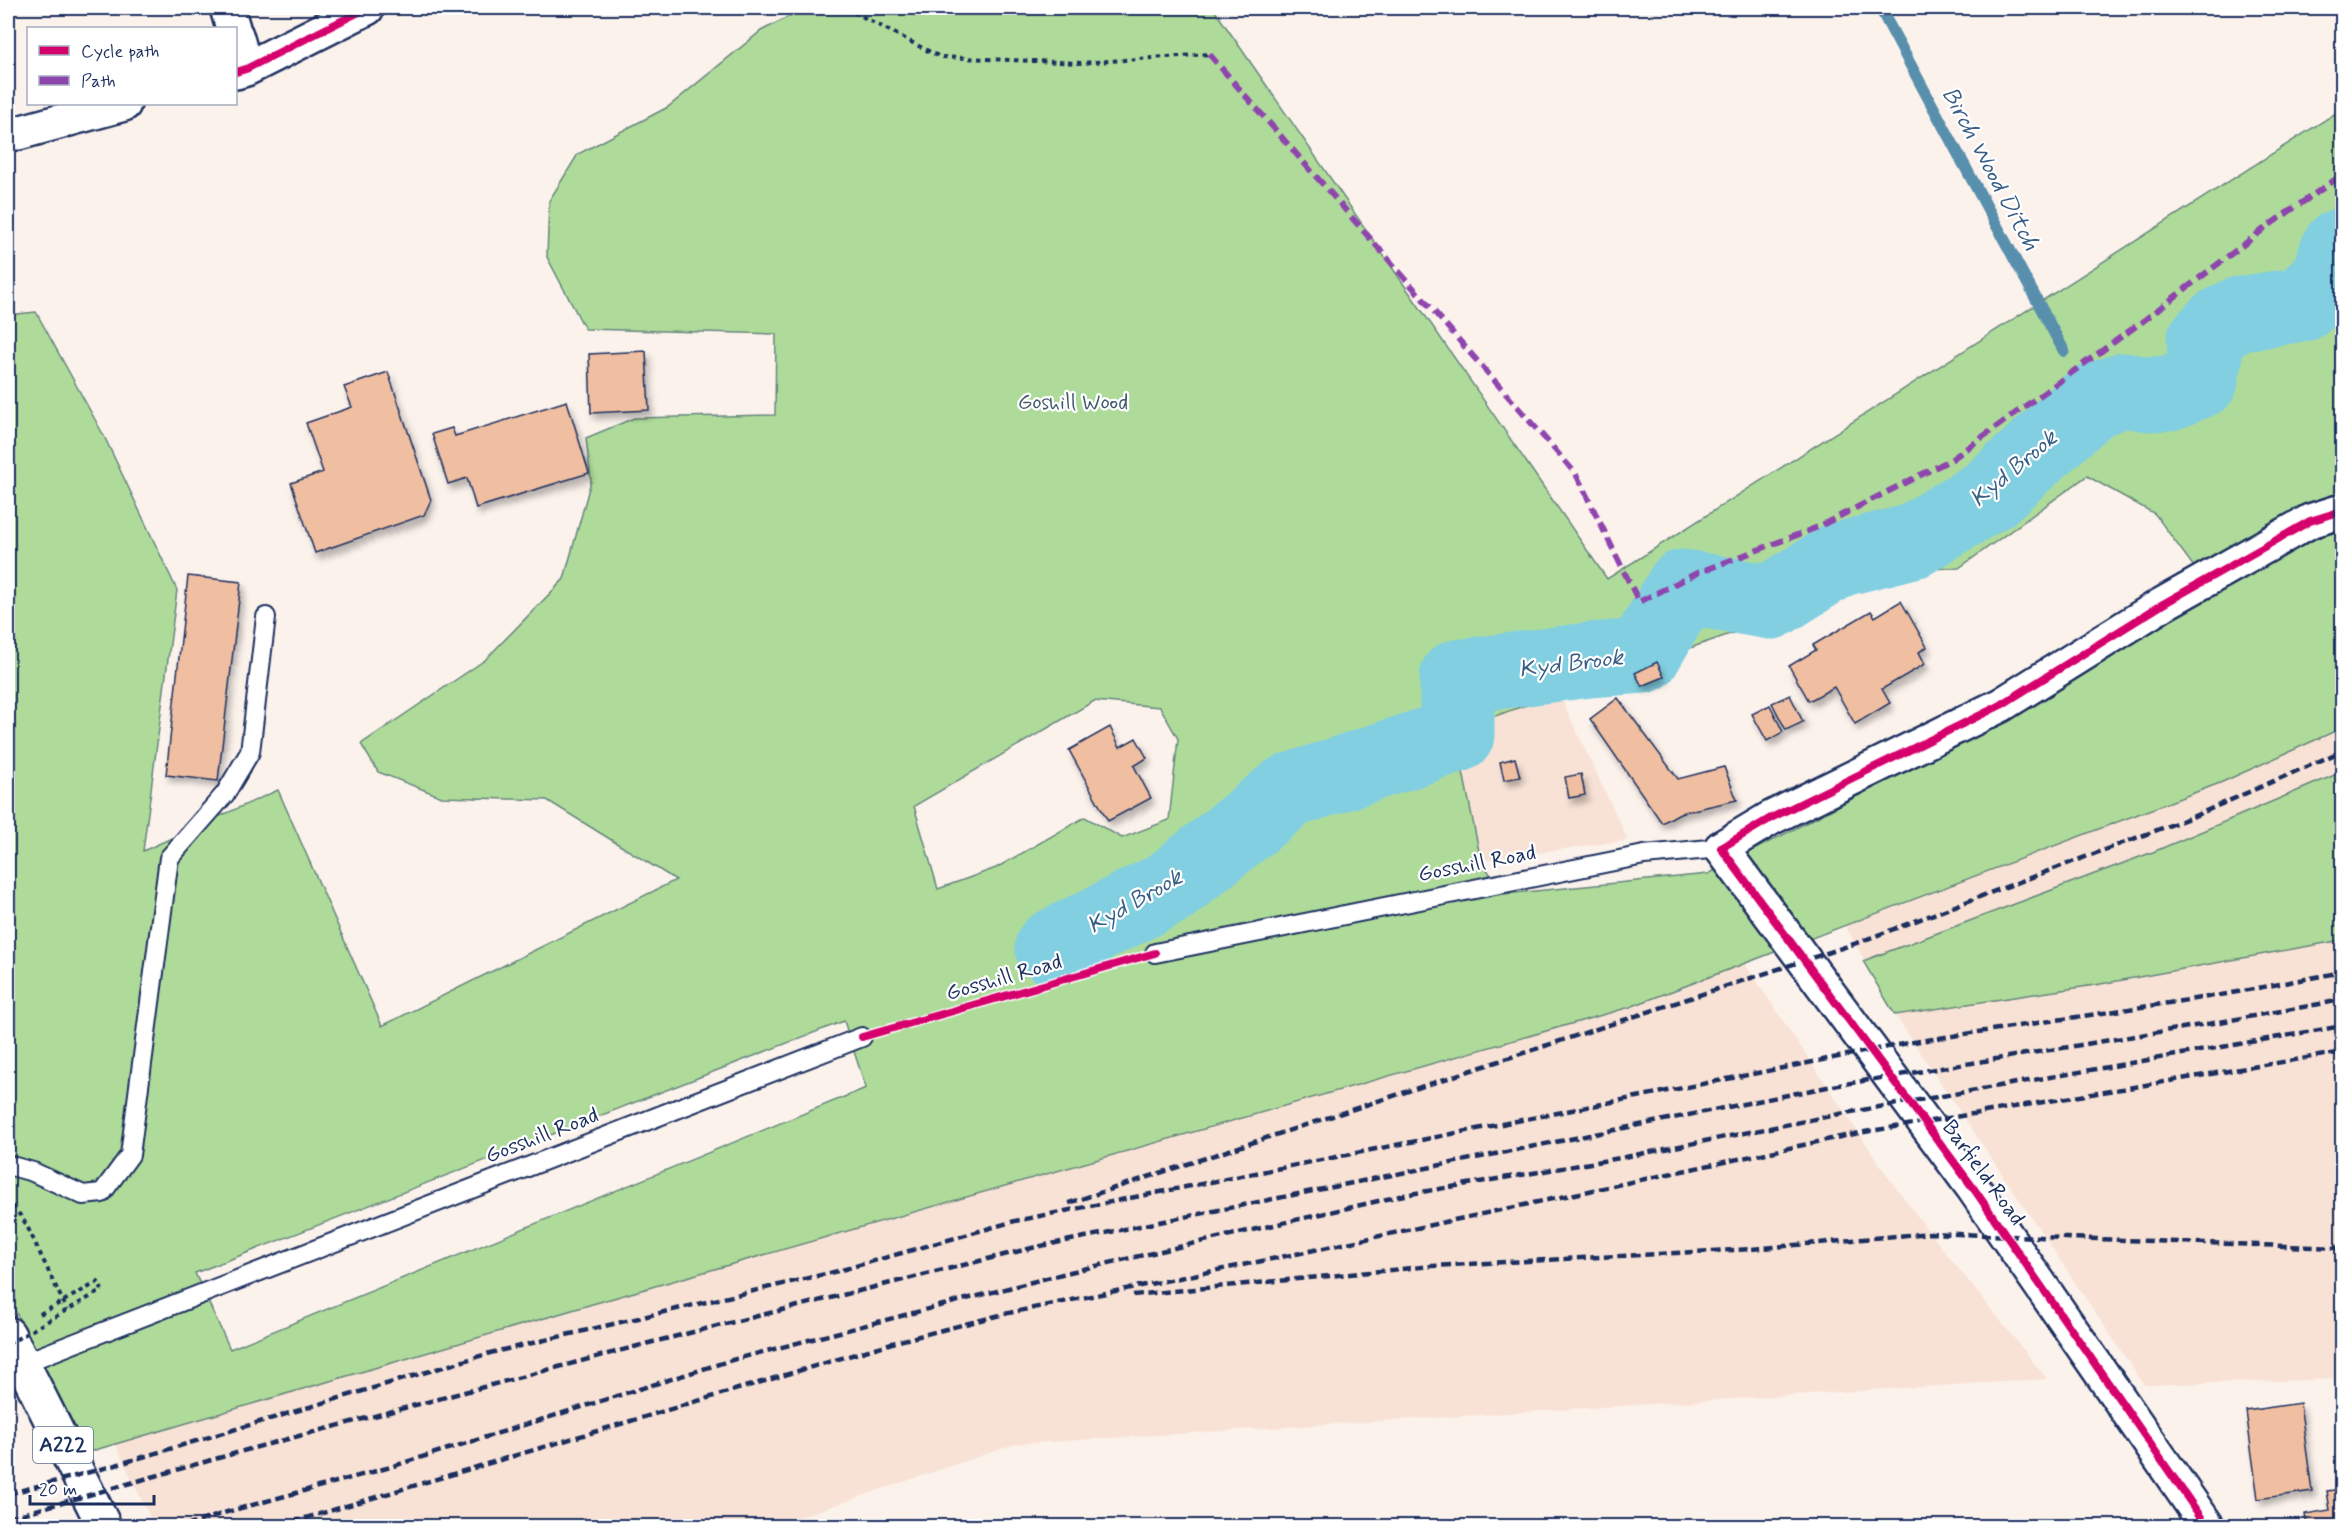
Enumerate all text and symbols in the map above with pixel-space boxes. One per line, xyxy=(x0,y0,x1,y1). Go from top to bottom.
legend xyxy=(27,27,237,105)
text: Cycle path xyxy=(81,40,159,64)
text: Path xyxy=(81,70,116,94)
water label: Birch Wood Ditch xyxy=(1934,82,2046,256)
park label: Goshill Wood xyxy=(1018,389,1128,417)
water label: Kyd Brook xyxy=(1964,422,2066,515)
water label: Kyd Brook xyxy=(1517,642,1627,686)
street label: Gosshill Road xyxy=(1416,839,1538,889)
water label: Kyd Brook xyxy=(1082,861,1190,942)
street label: Gosshill Road xyxy=(943,948,1065,1008)
street label: Gosshill Road xyxy=(481,1102,603,1170)
street label: Barfield Road xyxy=(1935,1115,2031,1231)
road number: A222 xyxy=(33,1427,93,1463)
scale bar xyxy=(30,1468,154,1506)
text: 20 m xyxy=(39,1478,77,1502)

